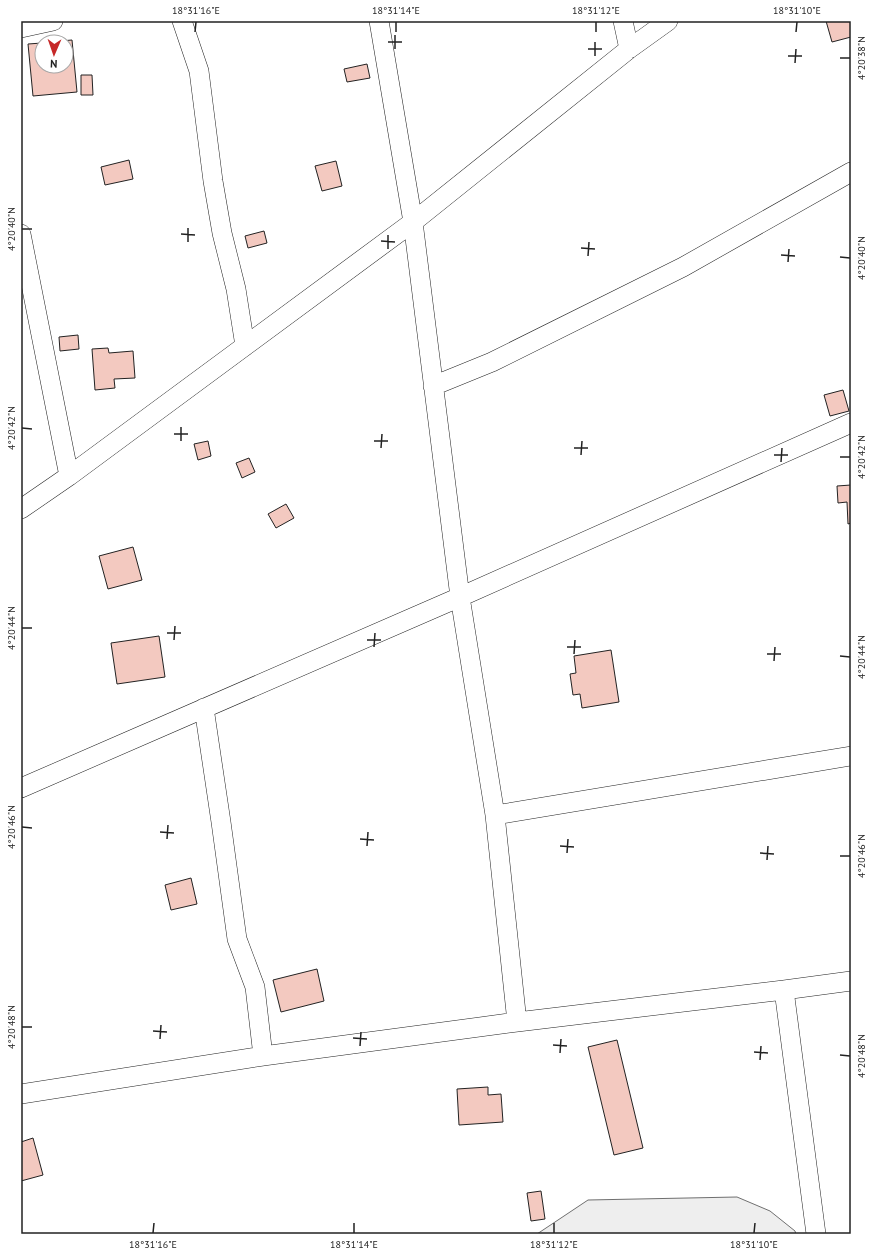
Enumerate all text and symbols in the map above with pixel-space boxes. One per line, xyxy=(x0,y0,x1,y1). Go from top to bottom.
text: 18°31'16"E xyxy=(172,4,220,17)
text: 18°31'14"E xyxy=(372,4,420,17)
text: 18°31'12"E xyxy=(572,4,620,17)
text: 18°31'10"E xyxy=(773,4,821,17)
north arrow xyxy=(34,34,74,74)
text: 4°20'38"N xyxy=(855,36,868,80)
text: N xyxy=(50,57,58,71)
text: 4°20'40"N xyxy=(5,207,18,251)
text: 4°20'40"N xyxy=(855,236,868,280)
text: 4°20'42"N xyxy=(5,406,18,450)
text: 4°20'42"N xyxy=(855,435,868,479)
text: 4°20'44"N xyxy=(5,606,18,650)
text: 4°20'44"N xyxy=(855,635,868,679)
text: 4°20'46"N xyxy=(5,805,18,849)
text: 4°20'46"N xyxy=(855,834,868,878)
text: 4°20'48"N xyxy=(5,1005,18,1049)
text: 4°20'48"N xyxy=(855,1034,868,1078)
text: 18°31'16"E xyxy=(129,1238,177,1251)
text: 18°31'14"E xyxy=(330,1238,378,1251)
text: 18°31'12"E xyxy=(530,1238,578,1251)
text: 18°31'10"E xyxy=(730,1238,778,1251)

